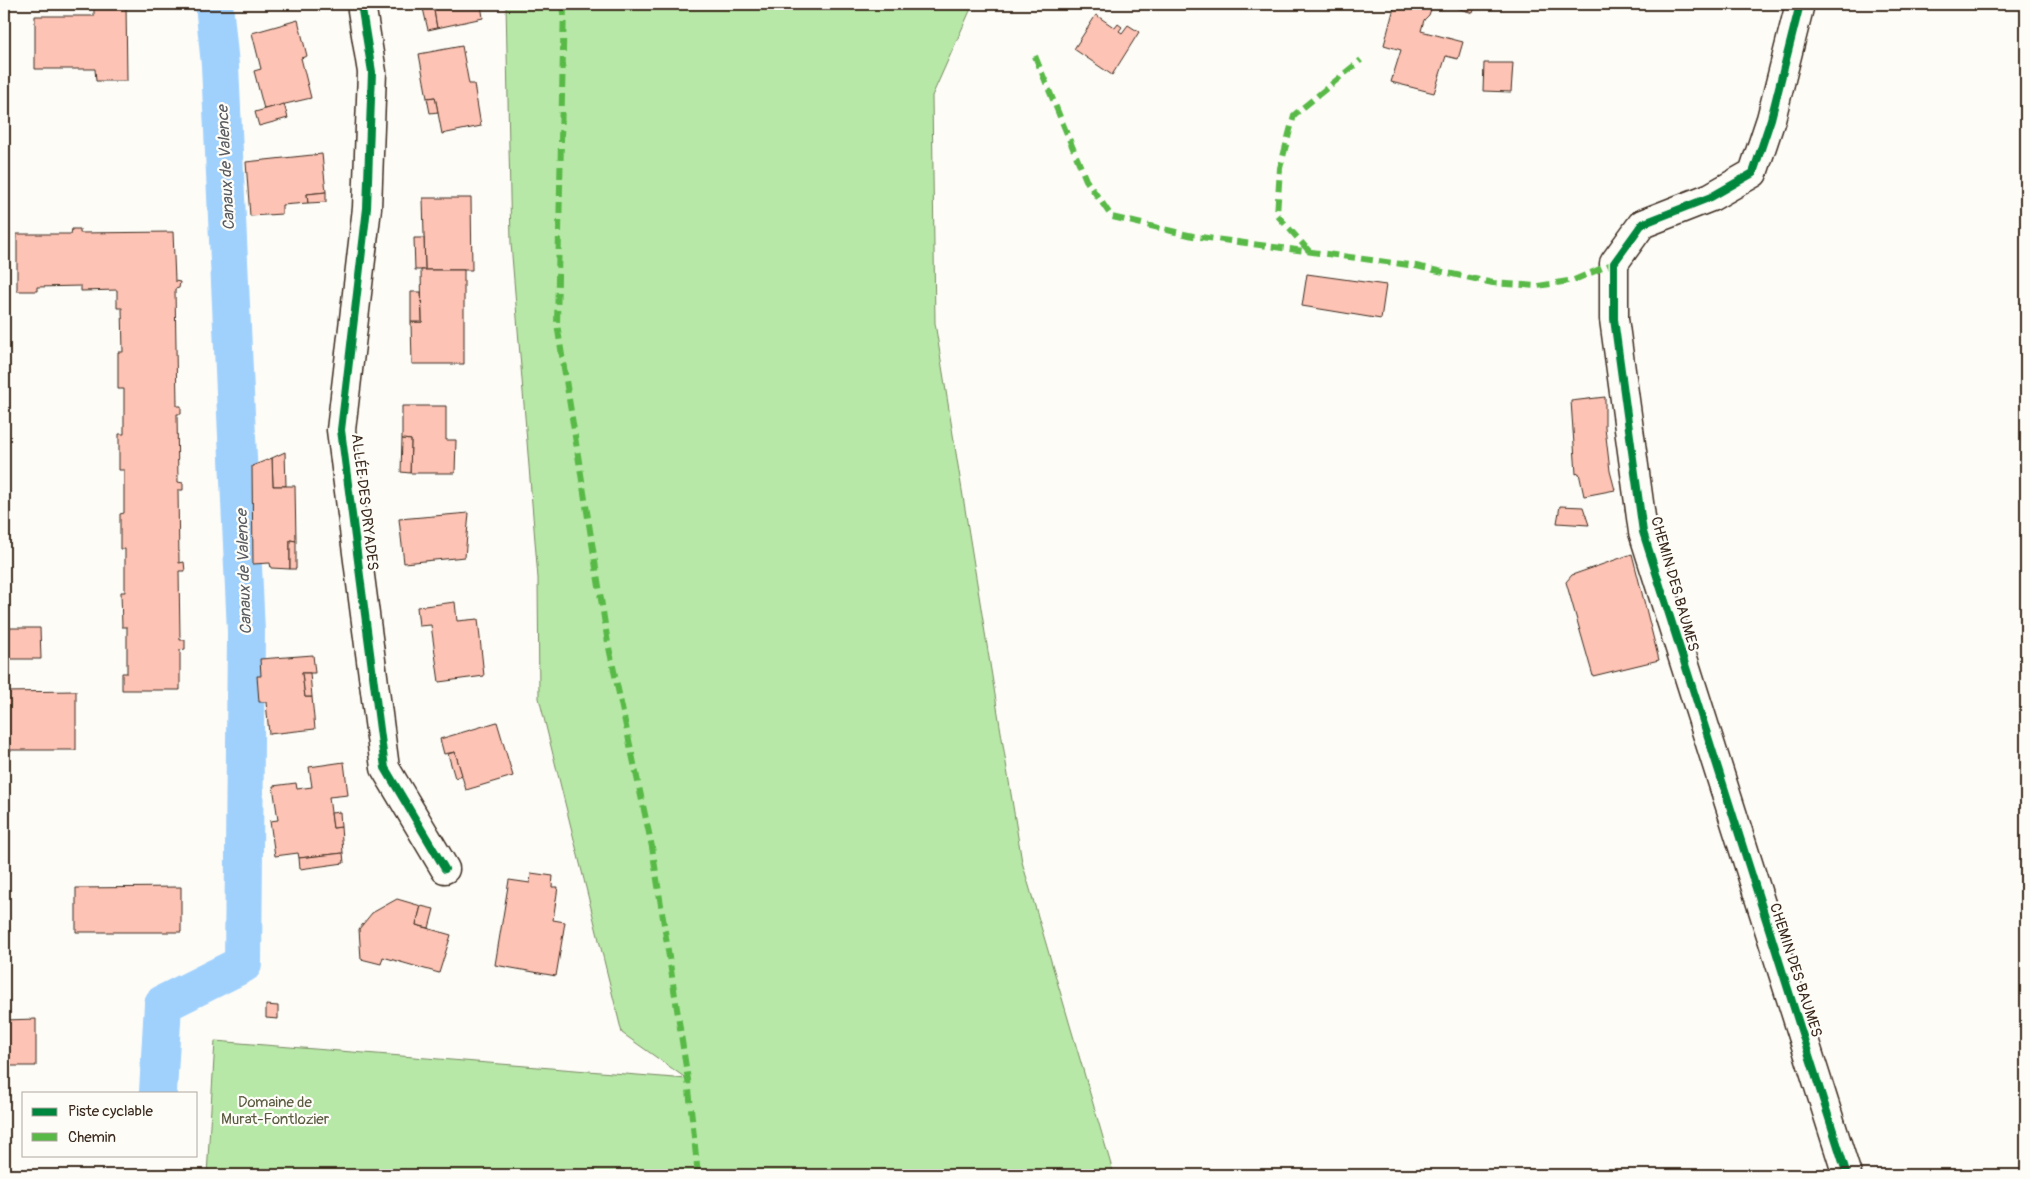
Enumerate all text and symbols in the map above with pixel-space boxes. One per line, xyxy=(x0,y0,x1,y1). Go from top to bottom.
water label: Canaux de Valence xyxy=(213,103,239,231)
street label: ALLÉE DES DRYADES xyxy=(347,433,382,572)
water label: Canaux de Valence xyxy=(232,507,256,635)
street label: CHEMIN DES BAUMES xyxy=(1646,514,1703,654)
street label: CHEMIN DES BAUMES xyxy=(1765,901,1826,1040)
legend xyxy=(22,1092,198,1156)
park label: Domaine de Murat-Fontlozier xyxy=(221,1093,330,1129)
text: Piste cyclable xyxy=(68,1102,153,1121)
text: Chemin xyxy=(68,1128,116,1147)

